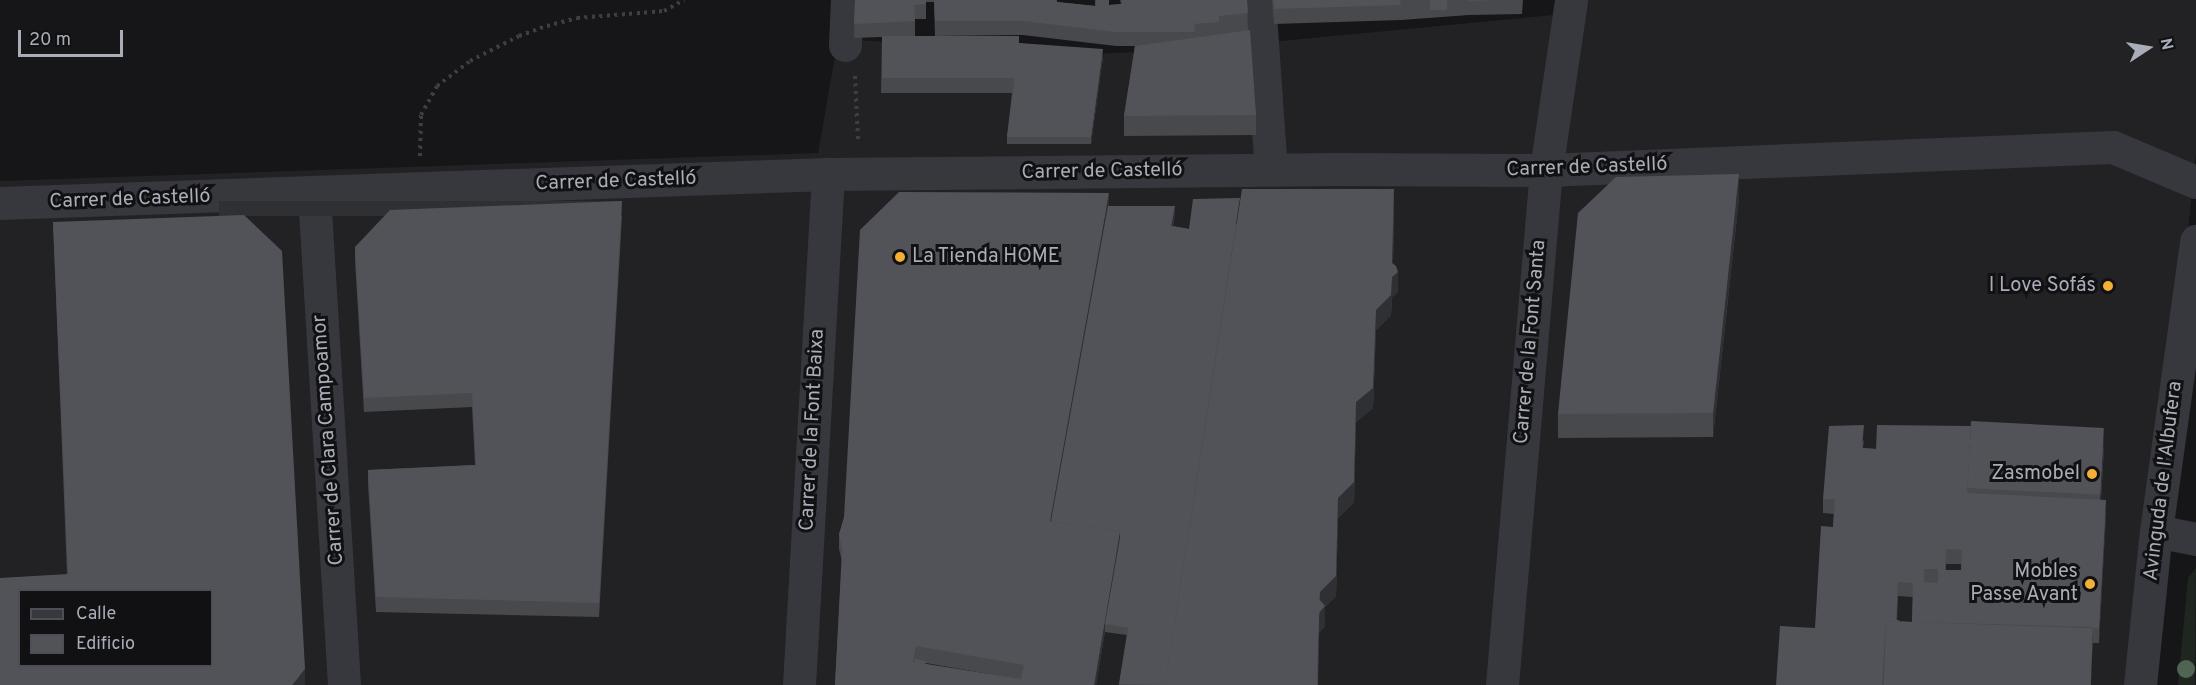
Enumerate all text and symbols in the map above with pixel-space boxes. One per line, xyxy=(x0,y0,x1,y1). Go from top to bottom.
scale bar xyxy=(21,18,126,56)
north arrow xyxy=(2118,18,2178,78)
text: 20 m xyxy=(29,29,71,52)
text: N xyxy=(2155,37,2177,52)
street label: Carrer de Castelló xyxy=(1506,153,1668,183)
street label: Carrer de Castelló xyxy=(1021,159,1183,185)
street label: Carrer de Castelló xyxy=(535,167,697,197)
street label: Carrer de Castelló xyxy=(49,185,211,215)
street label: Carrer de la Font Santa xyxy=(1510,239,1552,445)
place label: La Tienda HOME xyxy=(912,245,1061,269)
marker: La Tienda HOME xyxy=(893,250,907,264)
place label: I Love Sofás xyxy=(1989,274,2096,298)
marker: I Love Sofás xyxy=(2101,279,2115,293)
street label: Carrer de Clara Campoamor xyxy=(308,314,350,566)
street label: Carrer de la Font Baixa xyxy=(796,328,830,532)
street label: Avinguda de l'Albufera xyxy=(2140,380,2188,582)
place label: Zasmobel xyxy=(1991,462,2080,486)
marker: Zasmobel xyxy=(2085,467,2099,481)
place label: Mobles Passe Avant xyxy=(1970,560,2078,607)
marker: Mobles Passe Avant xyxy=(2083,577,2097,591)
legend xyxy=(18,589,213,667)
text: Calle xyxy=(76,603,116,626)
text: Edificio xyxy=(76,633,135,656)

